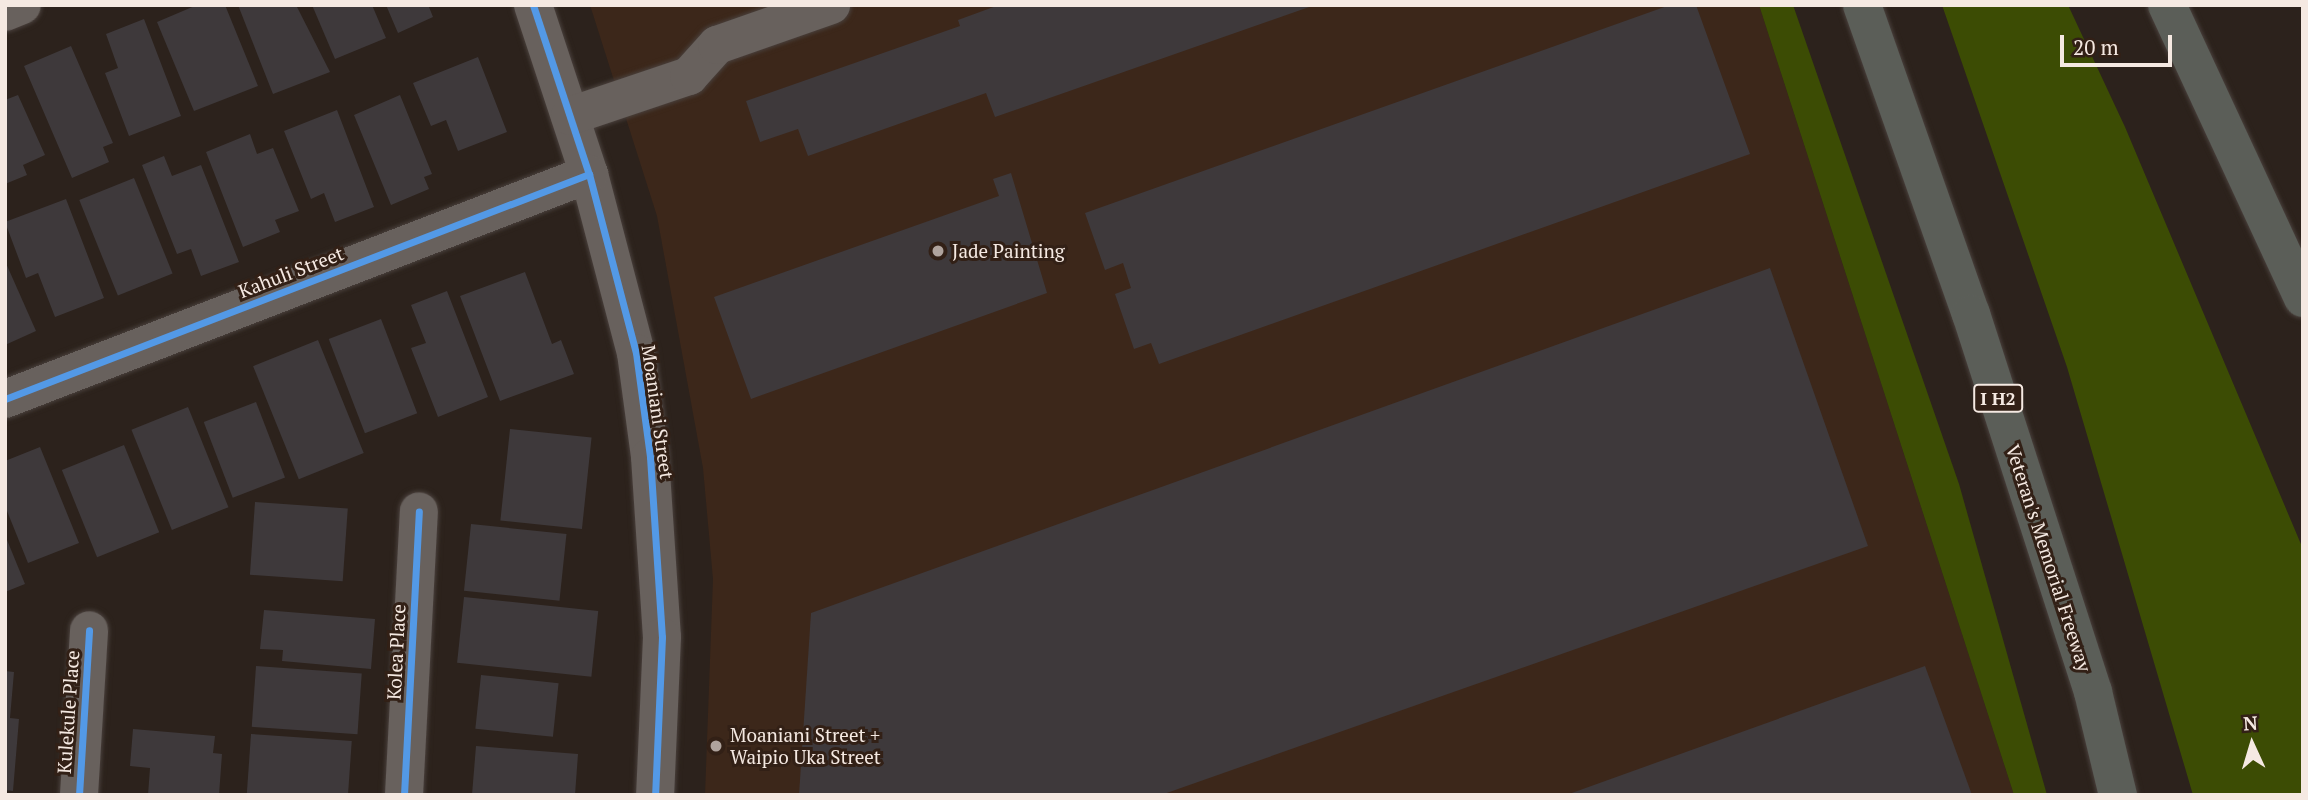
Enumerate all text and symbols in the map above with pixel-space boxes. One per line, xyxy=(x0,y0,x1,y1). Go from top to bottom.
scale bar xyxy=(2063,21,2175,65)
text: 20 m xyxy=(2073,33,2119,61)
place label: Jade Painting xyxy=(952,240,1065,262)
street label: Kahuli Street xyxy=(235,242,347,302)
marker: Jade Painting xyxy=(930,243,946,259)
street label: Moaniani Street xyxy=(637,343,679,481)
road number: I H2 xyxy=(1972,384,2024,412)
street label: Veteran's Memorial Freeway xyxy=(2001,441,2097,675)
street label: Kolea Place xyxy=(382,603,410,701)
street label: Kulekule Place xyxy=(52,649,84,775)
north arrow xyxy=(2217,709,2287,779)
text: N xyxy=(2242,710,2259,736)
place label: Moaniani Street + Waipio Uka Street xyxy=(730,724,881,768)
marker: Moaniani Street + Waipio Uka Street xyxy=(708,738,724,754)

